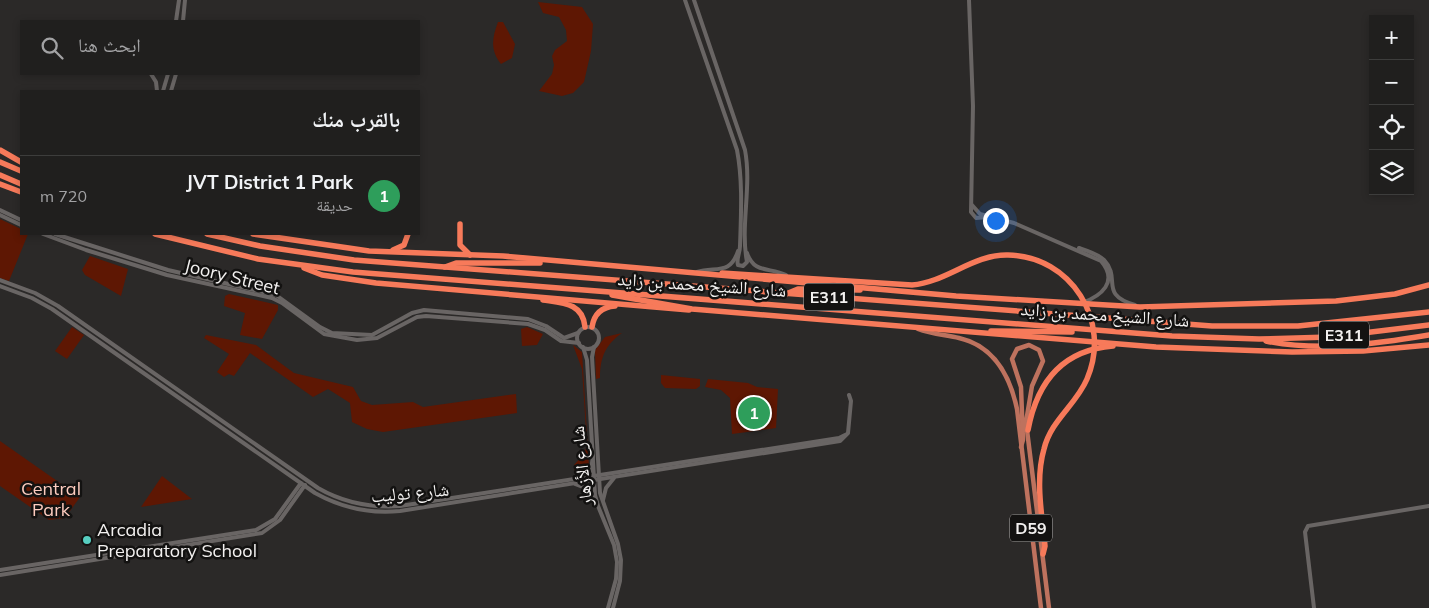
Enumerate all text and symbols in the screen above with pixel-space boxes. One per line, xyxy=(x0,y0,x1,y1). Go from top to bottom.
map controls xyxy=(1369,15,1414,195)
button: + xyxy=(1369,15,1414,60)
search box xyxy=(20,20,420,75)
text: ابحث هنا xyxy=(78,33,141,57)
icon: search xyxy=(38,34,66,62)
button: − xyxy=(1369,60,1414,105)
button: locate xyxy=(1369,105,1414,150)
text: بالقرب منك xyxy=(312,106,400,132)
button: layers xyxy=(1369,150,1414,195)
text: JVT District 1 Park xyxy=(186,170,353,194)
text: 720 m xyxy=(40,186,87,206)
text: 1 xyxy=(379,186,389,206)
text: حديقة xyxy=(316,195,353,215)
your location xyxy=(983,208,1009,234)
street label: Joory Street xyxy=(182,254,282,299)
street label: شارع الشيخ محمد بن زايد xyxy=(617,267,787,303)
road number: E311 xyxy=(804,284,854,310)
street label: شارع الشيخ محمد بن زايد xyxy=(1020,297,1190,333)
road number: E311 xyxy=(1319,322,1369,348)
pin: 1 xyxy=(738,394,770,432)
street label: شارع الأزهار xyxy=(566,425,597,508)
park label: Central Park xyxy=(21,477,81,521)
street label: شارع توليب xyxy=(370,478,450,507)
road number: D59 xyxy=(1010,514,1052,542)
place label: Arcadia Preparatory School xyxy=(97,518,257,562)
marker: Arcadia Preparatory School xyxy=(81,534,93,546)

